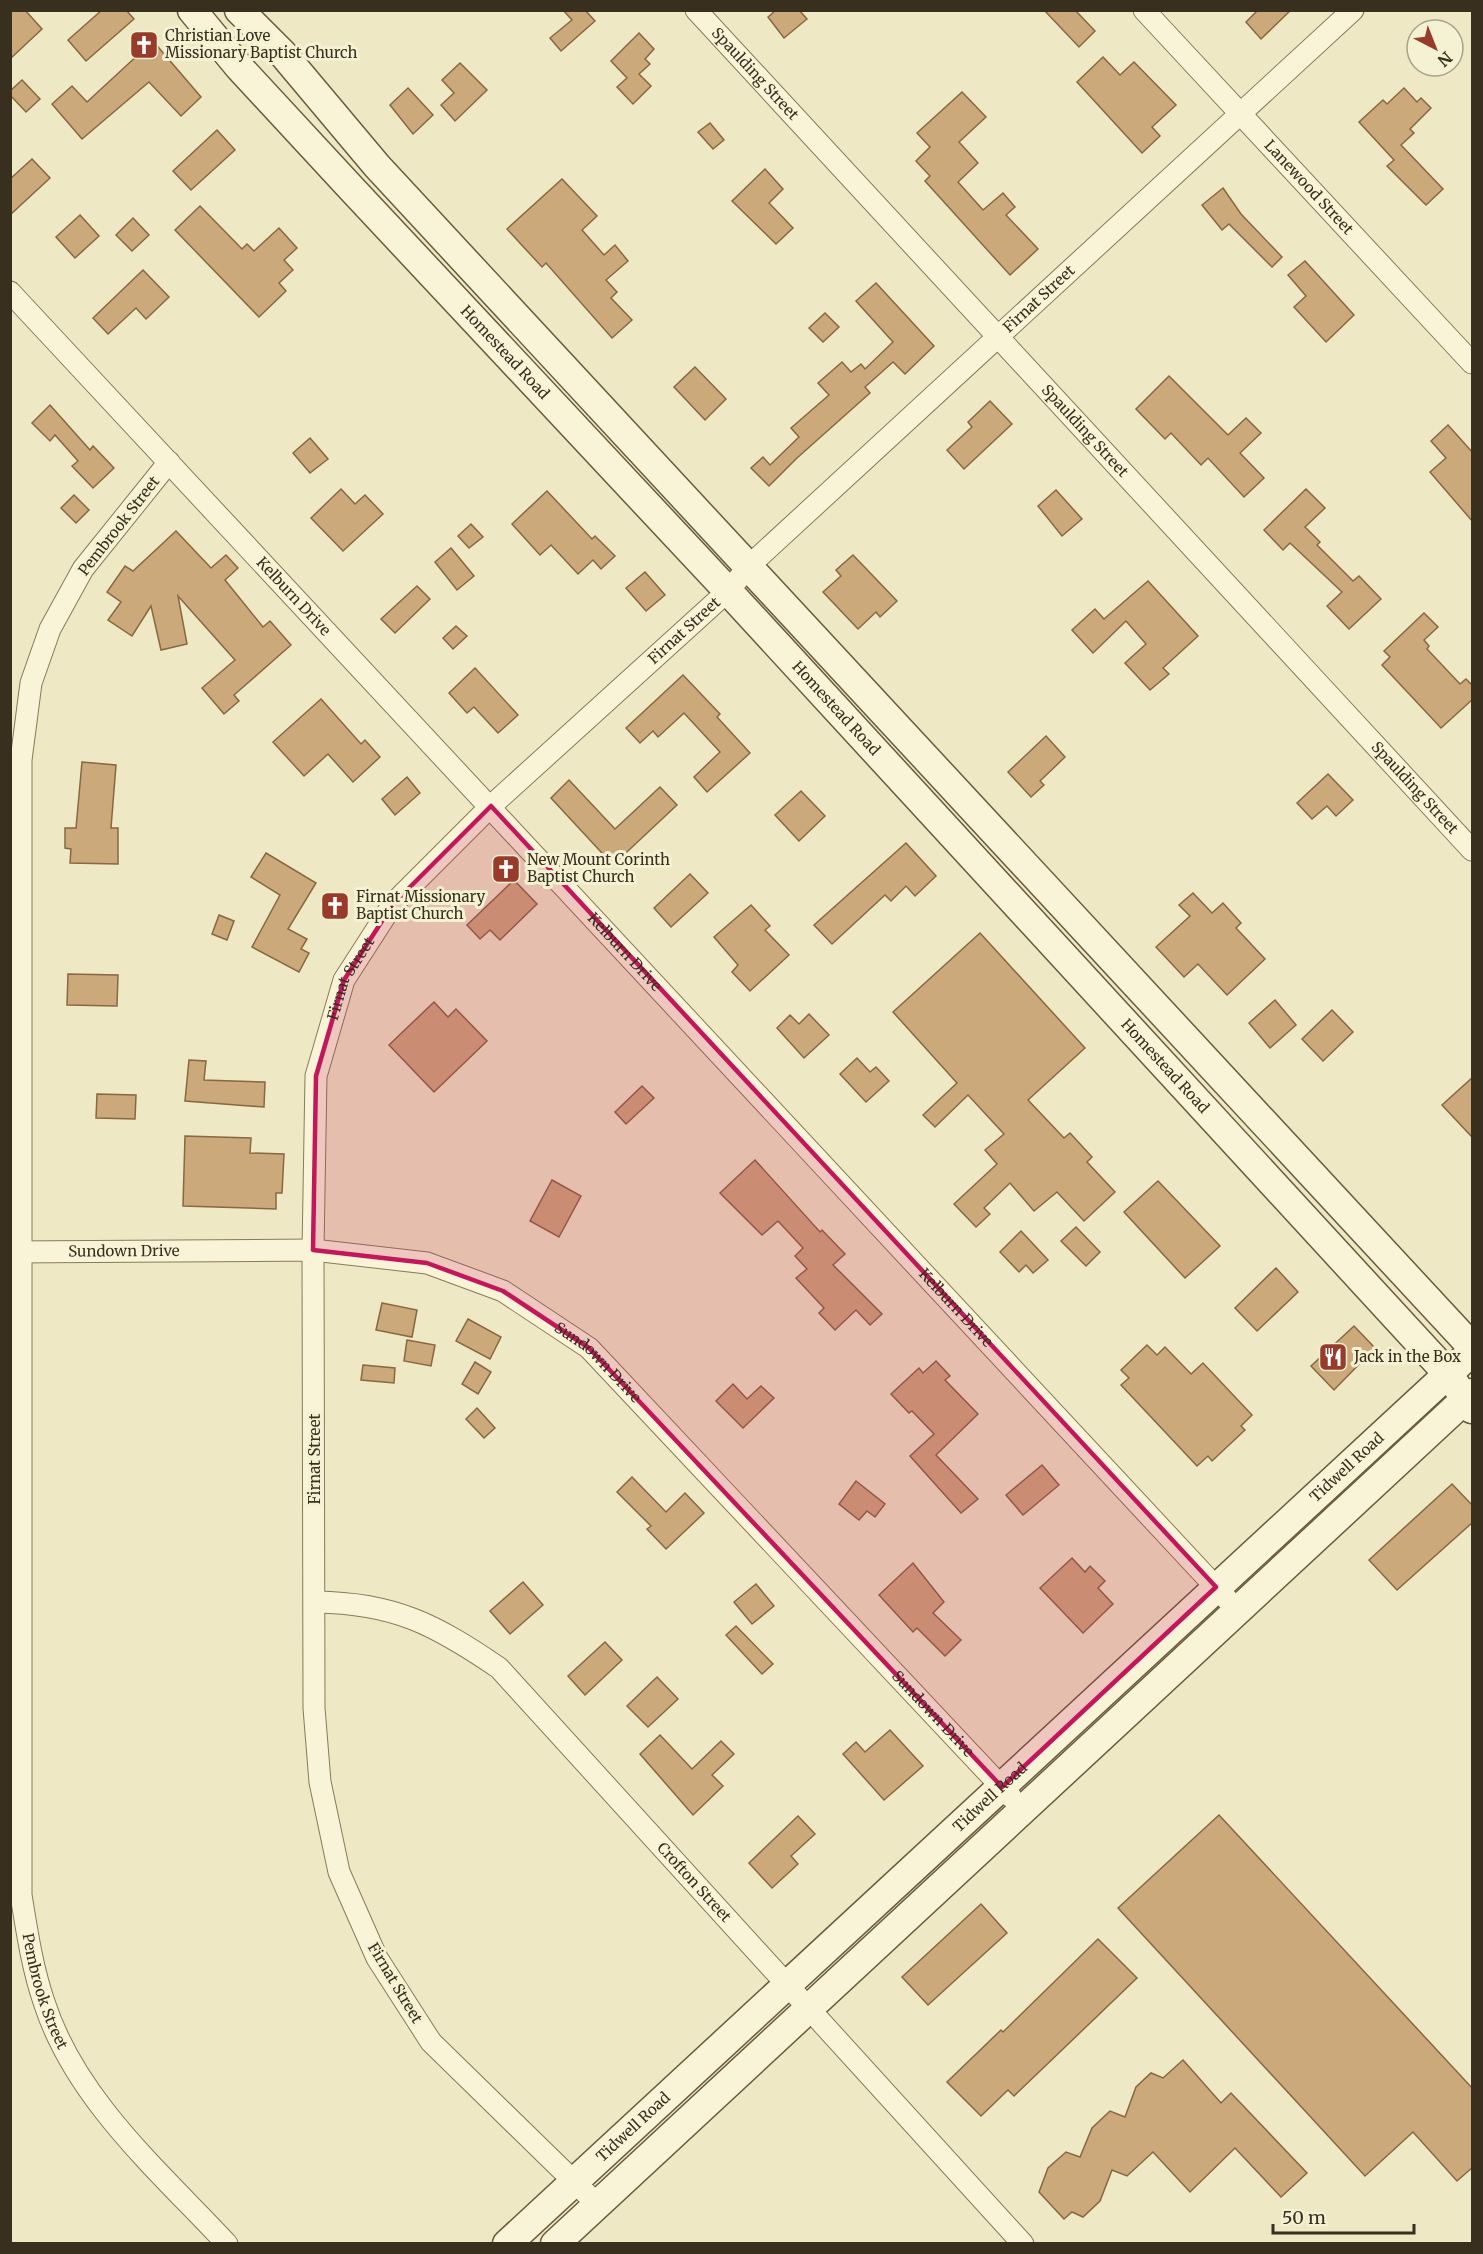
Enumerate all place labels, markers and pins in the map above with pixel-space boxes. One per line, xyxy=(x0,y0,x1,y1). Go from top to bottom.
place label: Christian Love Missionary Baptist Church xyxy=(165,26,357,62)
church icon: Christian Love Missionary Baptist Church xyxy=(128,29,160,61)
place label: New Mount Corinth Baptist Church xyxy=(527,850,670,886)
church icon: New Mount Corinth Baptist Church xyxy=(490,853,522,885)
place label: Firnat Missionary Baptist Church xyxy=(356,887,486,923)
church icon: Firnat Missionary Baptist Church xyxy=(319,890,351,922)
restaurant icon: Jack in the Box xyxy=(1317,1341,1349,1373)
place label: Jack in the Box xyxy=(1353,1347,1461,1366)

